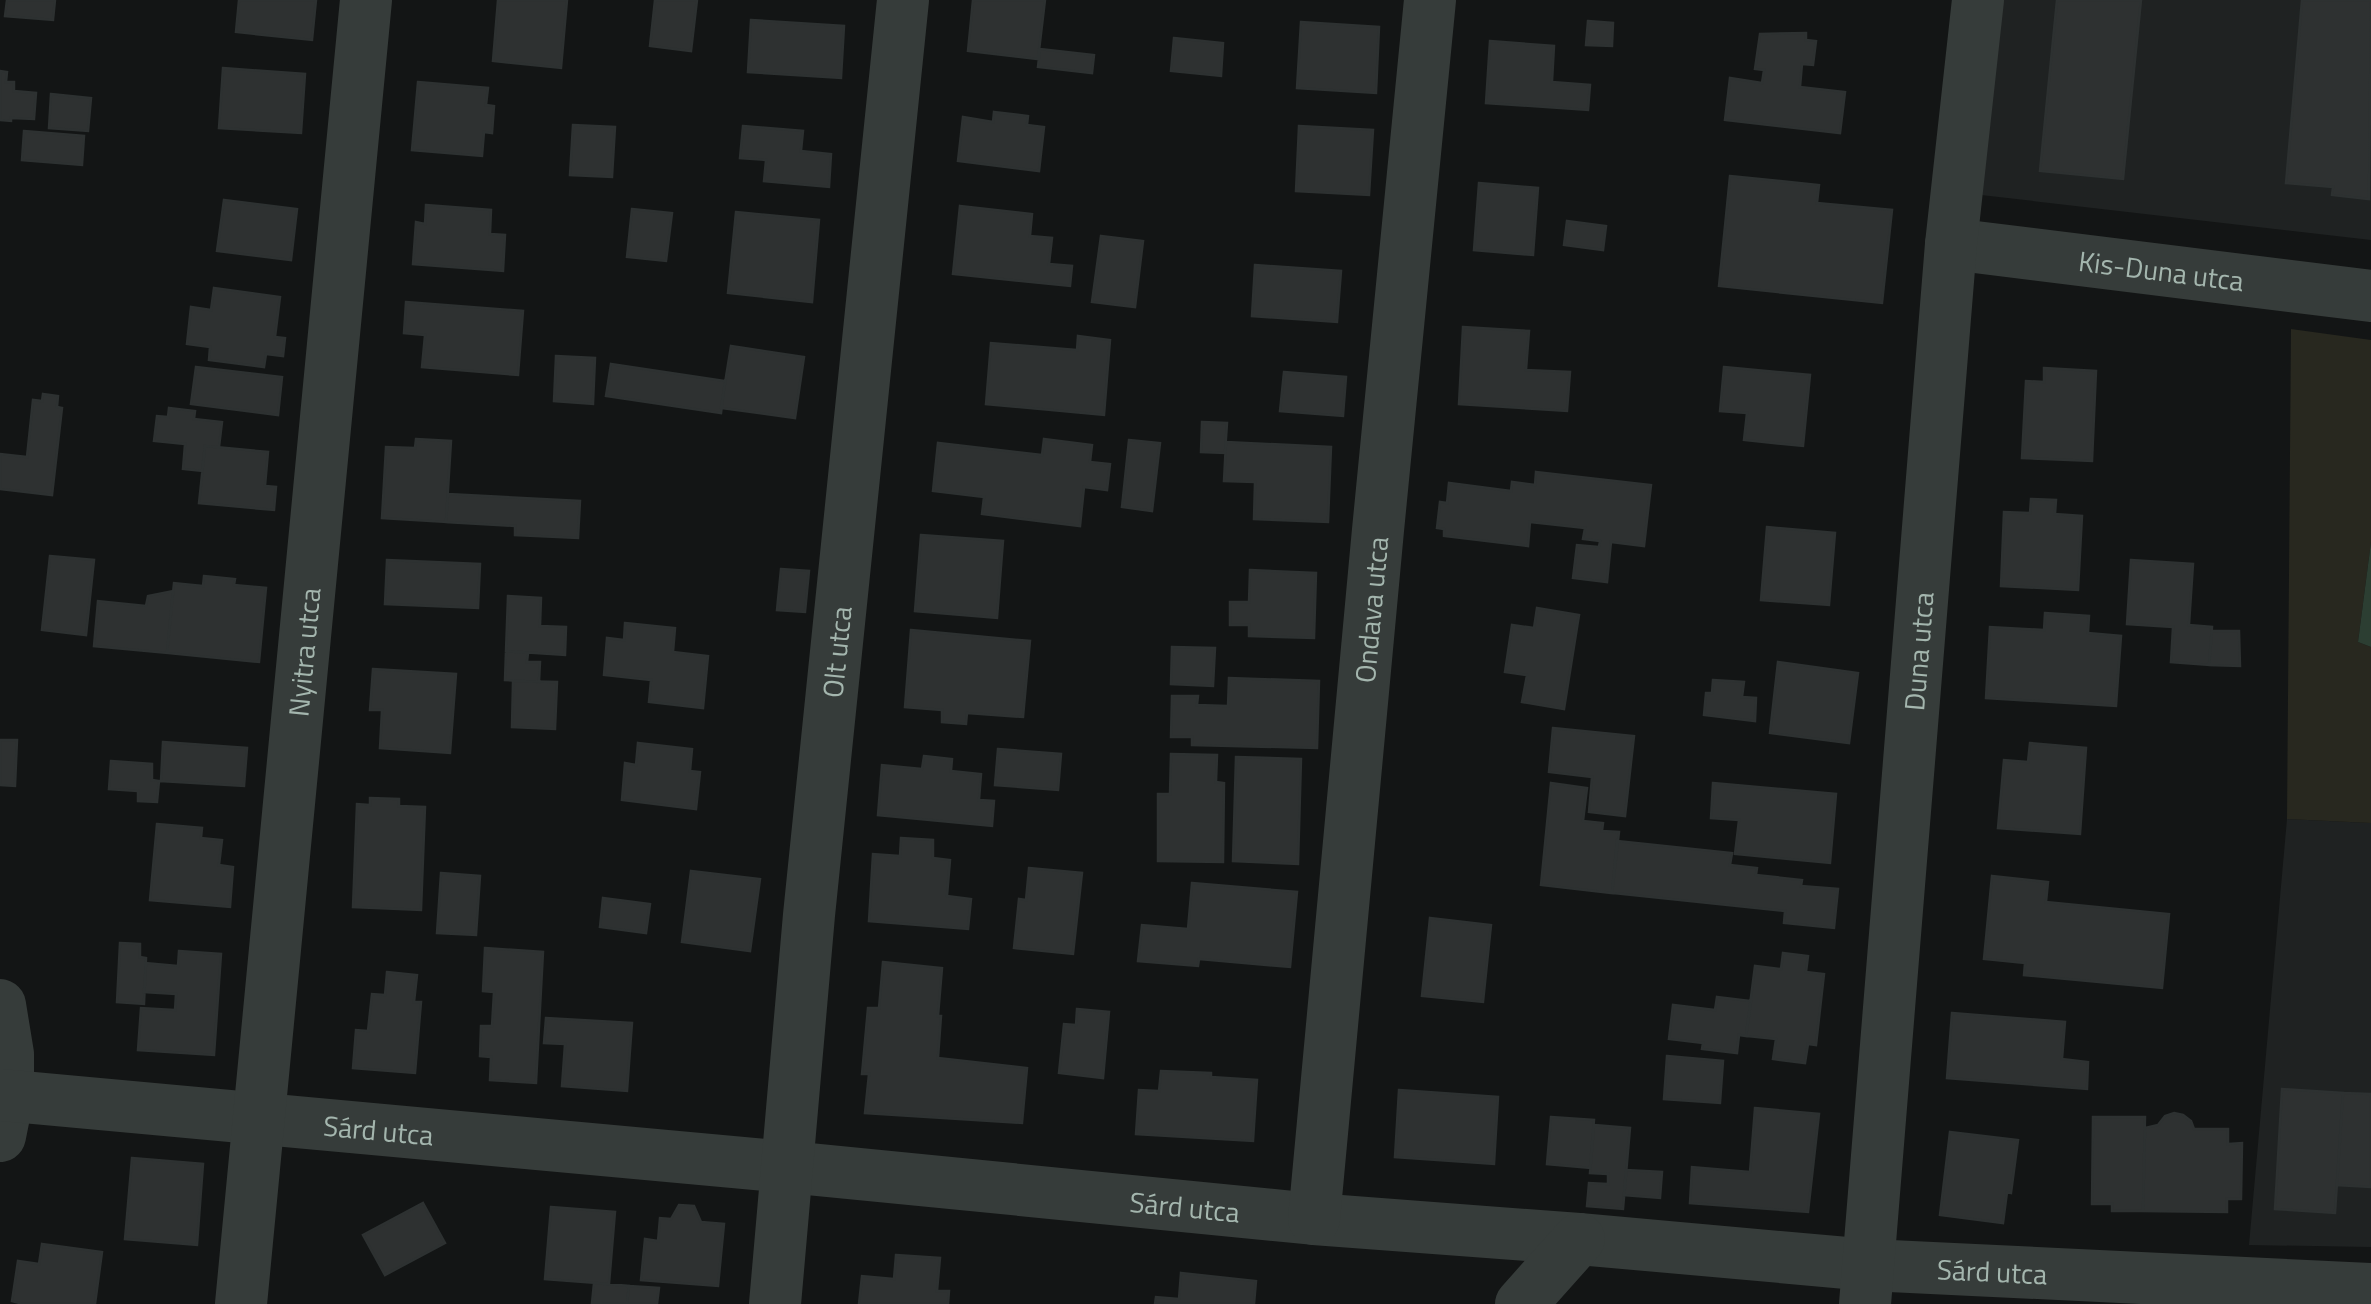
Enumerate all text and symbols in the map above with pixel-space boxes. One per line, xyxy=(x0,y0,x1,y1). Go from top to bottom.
street label: Kis-Duna utca xyxy=(2076,238,2247,302)
street label: Ondava utca xyxy=(1342,535,1399,685)
street label: Nyitra utca xyxy=(276,586,331,718)
street label: Duna utca xyxy=(1892,590,1944,712)
street label: Olt utca xyxy=(810,604,862,700)
street label: Sárd utca xyxy=(321,1103,435,1156)
street label: Sárd utca xyxy=(1128,1179,1242,1233)
street label: Sárd utca xyxy=(1936,1247,2048,1295)

